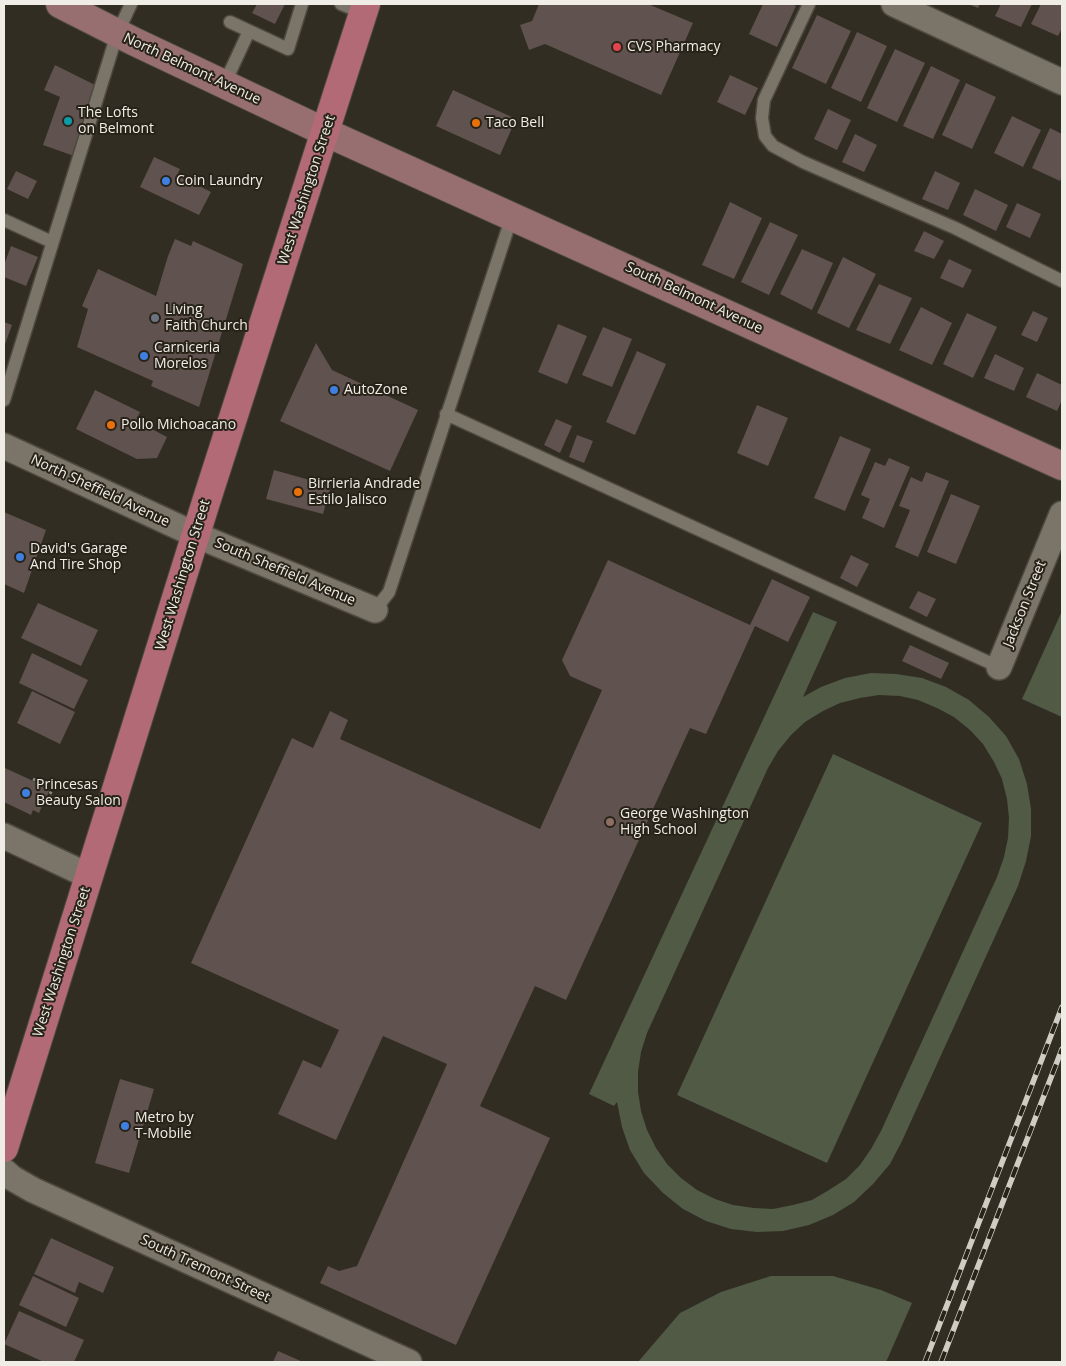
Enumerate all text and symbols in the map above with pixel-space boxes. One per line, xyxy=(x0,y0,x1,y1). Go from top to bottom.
street label: North Belmont Avenue xyxy=(121,30,263,108)
place label: CVS Pharmacy xyxy=(627,39,720,55)
marker: CVS Pharmacy xyxy=(611,41,623,53)
place label: The Lofts on Belmont xyxy=(78,105,154,138)
street label: West Washington Street xyxy=(275,113,339,267)
marker: The Lofts on Belmont xyxy=(62,115,74,127)
place label: Taco Bell xyxy=(486,115,544,131)
marker: Taco Bell xyxy=(470,117,482,129)
place label: Coin Laundry xyxy=(176,173,263,189)
marker: Coin Laundry xyxy=(160,175,172,187)
street label: South Belmont Avenue xyxy=(623,259,765,337)
place label: Living Faith Church xyxy=(165,302,248,334)
marker: Living Faith Church xyxy=(149,312,161,324)
place label: Carniceria Morelos xyxy=(154,340,220,372)
marker: Carniceria Morelos xyxy=(138,350,150,362)
place label: AutoZone xyxy=(344,382,408,398)
marker: AutoZone xyxy=(328,384,340,396)
place label: Pollo Michoacano xyxy=(121,417,236,433)
marker: Pollo Michoacano xyxy=(105,419,117,431)
street label: North Sheffield Avenue xyxy=(28,451,172,531)
place label: Birrieria Andrade Estilo Jalisco xyxy=(308,476,420,508)
marker: Birrieria Andrade Estilo Jalisco xyxy=(292,486,304,498)
street label: West Washington Street xyxy=(152,498,214,652)
street label: South Sheffield Avenue xyxy=(212,535,358,609)
place label: David's Garage And Tire Shop xyxy=(30,541,127,574)
marker: David's Garage And Tire Shop xyxy=(14,551,26,563)
street label: Jackson Street xyxy=(1000,558,1050,650)
place label: Princesas Beauty Salon xyxy=(36,777,121,810)
marker: Princesas Beauty Salon xyxy=(20,787,32,799)
place label: George Washington High School xyxy=(620,806,749,839)
marker: George Washington High School xyxy=(604,816,616,828)
street label: West Washington Street xyxy=(30,885,94,1039)
place label: Metro by T-Mobile xyxy=(135,1110,194,1142)
marker: Metro by T-Mobile xyxy=(119,1120,131,1132)
street label: South Tremont Street xyxy=(138,1232,272,1306)

